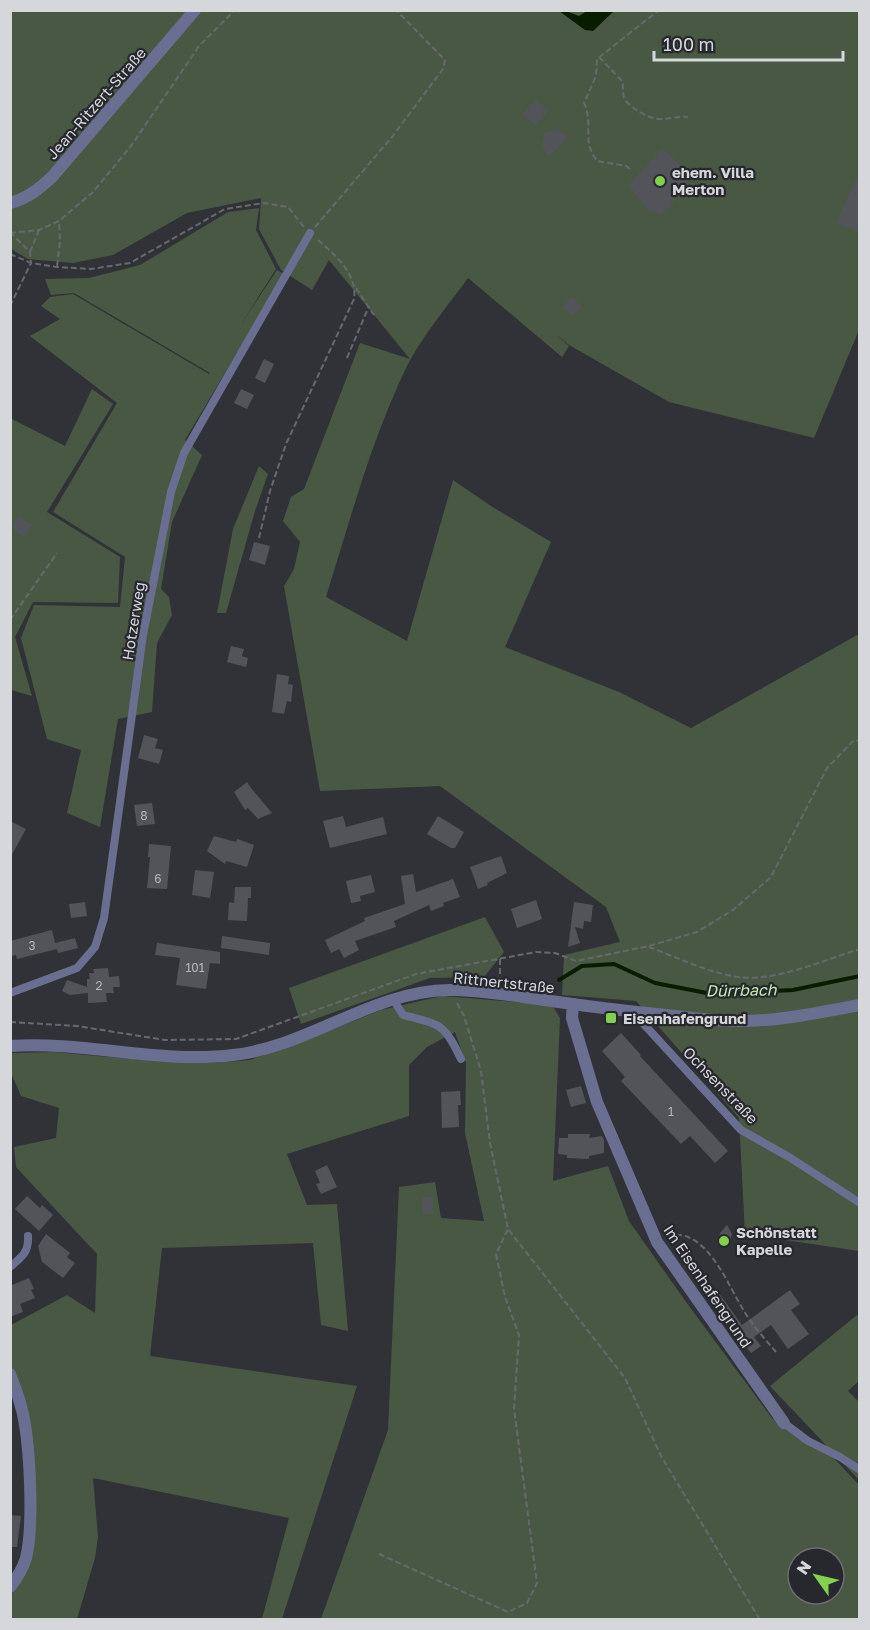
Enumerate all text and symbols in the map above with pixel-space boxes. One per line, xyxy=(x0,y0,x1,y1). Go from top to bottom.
scale bar xyxy=(654,24,843,62)
text: 100 m xyxy=(663,33,714,55)
street label: Jean-Ritzert-Straße xyxy=(43,43,149,162)
place label: ehem. Villa Merton xyxy=(672,163,754,198)
marker: ehem. Villa Merton xyxy=(653,174,667,188)
street label: Hotzerweg xyxy=(118,581,148,661)
house number: 8 xyxy=(140,808,148,823)
house number: 6 xyxy=(154,871,162,886)
house number: 3 xyxy=(28,938,36,953)
house number: 101 xyxy=(185,960,205,975)
street label: Rittnertstraße xyxy=(453,968,556,996)
house number: 2 xyxy=(96,978,103,993)
water label: Dürrbach xyxy=(705,979,778,1001)
place label: Eisenhafengrund xyxy=(623,1009,746,1027)
marker: Eisenhafengrund xyxy=(604,1011,618,1025)
street label: Ochsenstraße xyxy=(680,1043,762,1127)
house number: 1 xyxy=(668,1104,674,1119)
street label: Im Eisenhafengrund xyxy=(660,1221,756,1351)
place label: Schönstatt Kapelle xyxy=(736,1223,817,1258)
marker: Schönstatt Kapelle xyxy=(717,1234,731,1248)
north arrow xyxy=(786,1546,846,1606)
text: N xyxy=(792,1557,815,1578)

